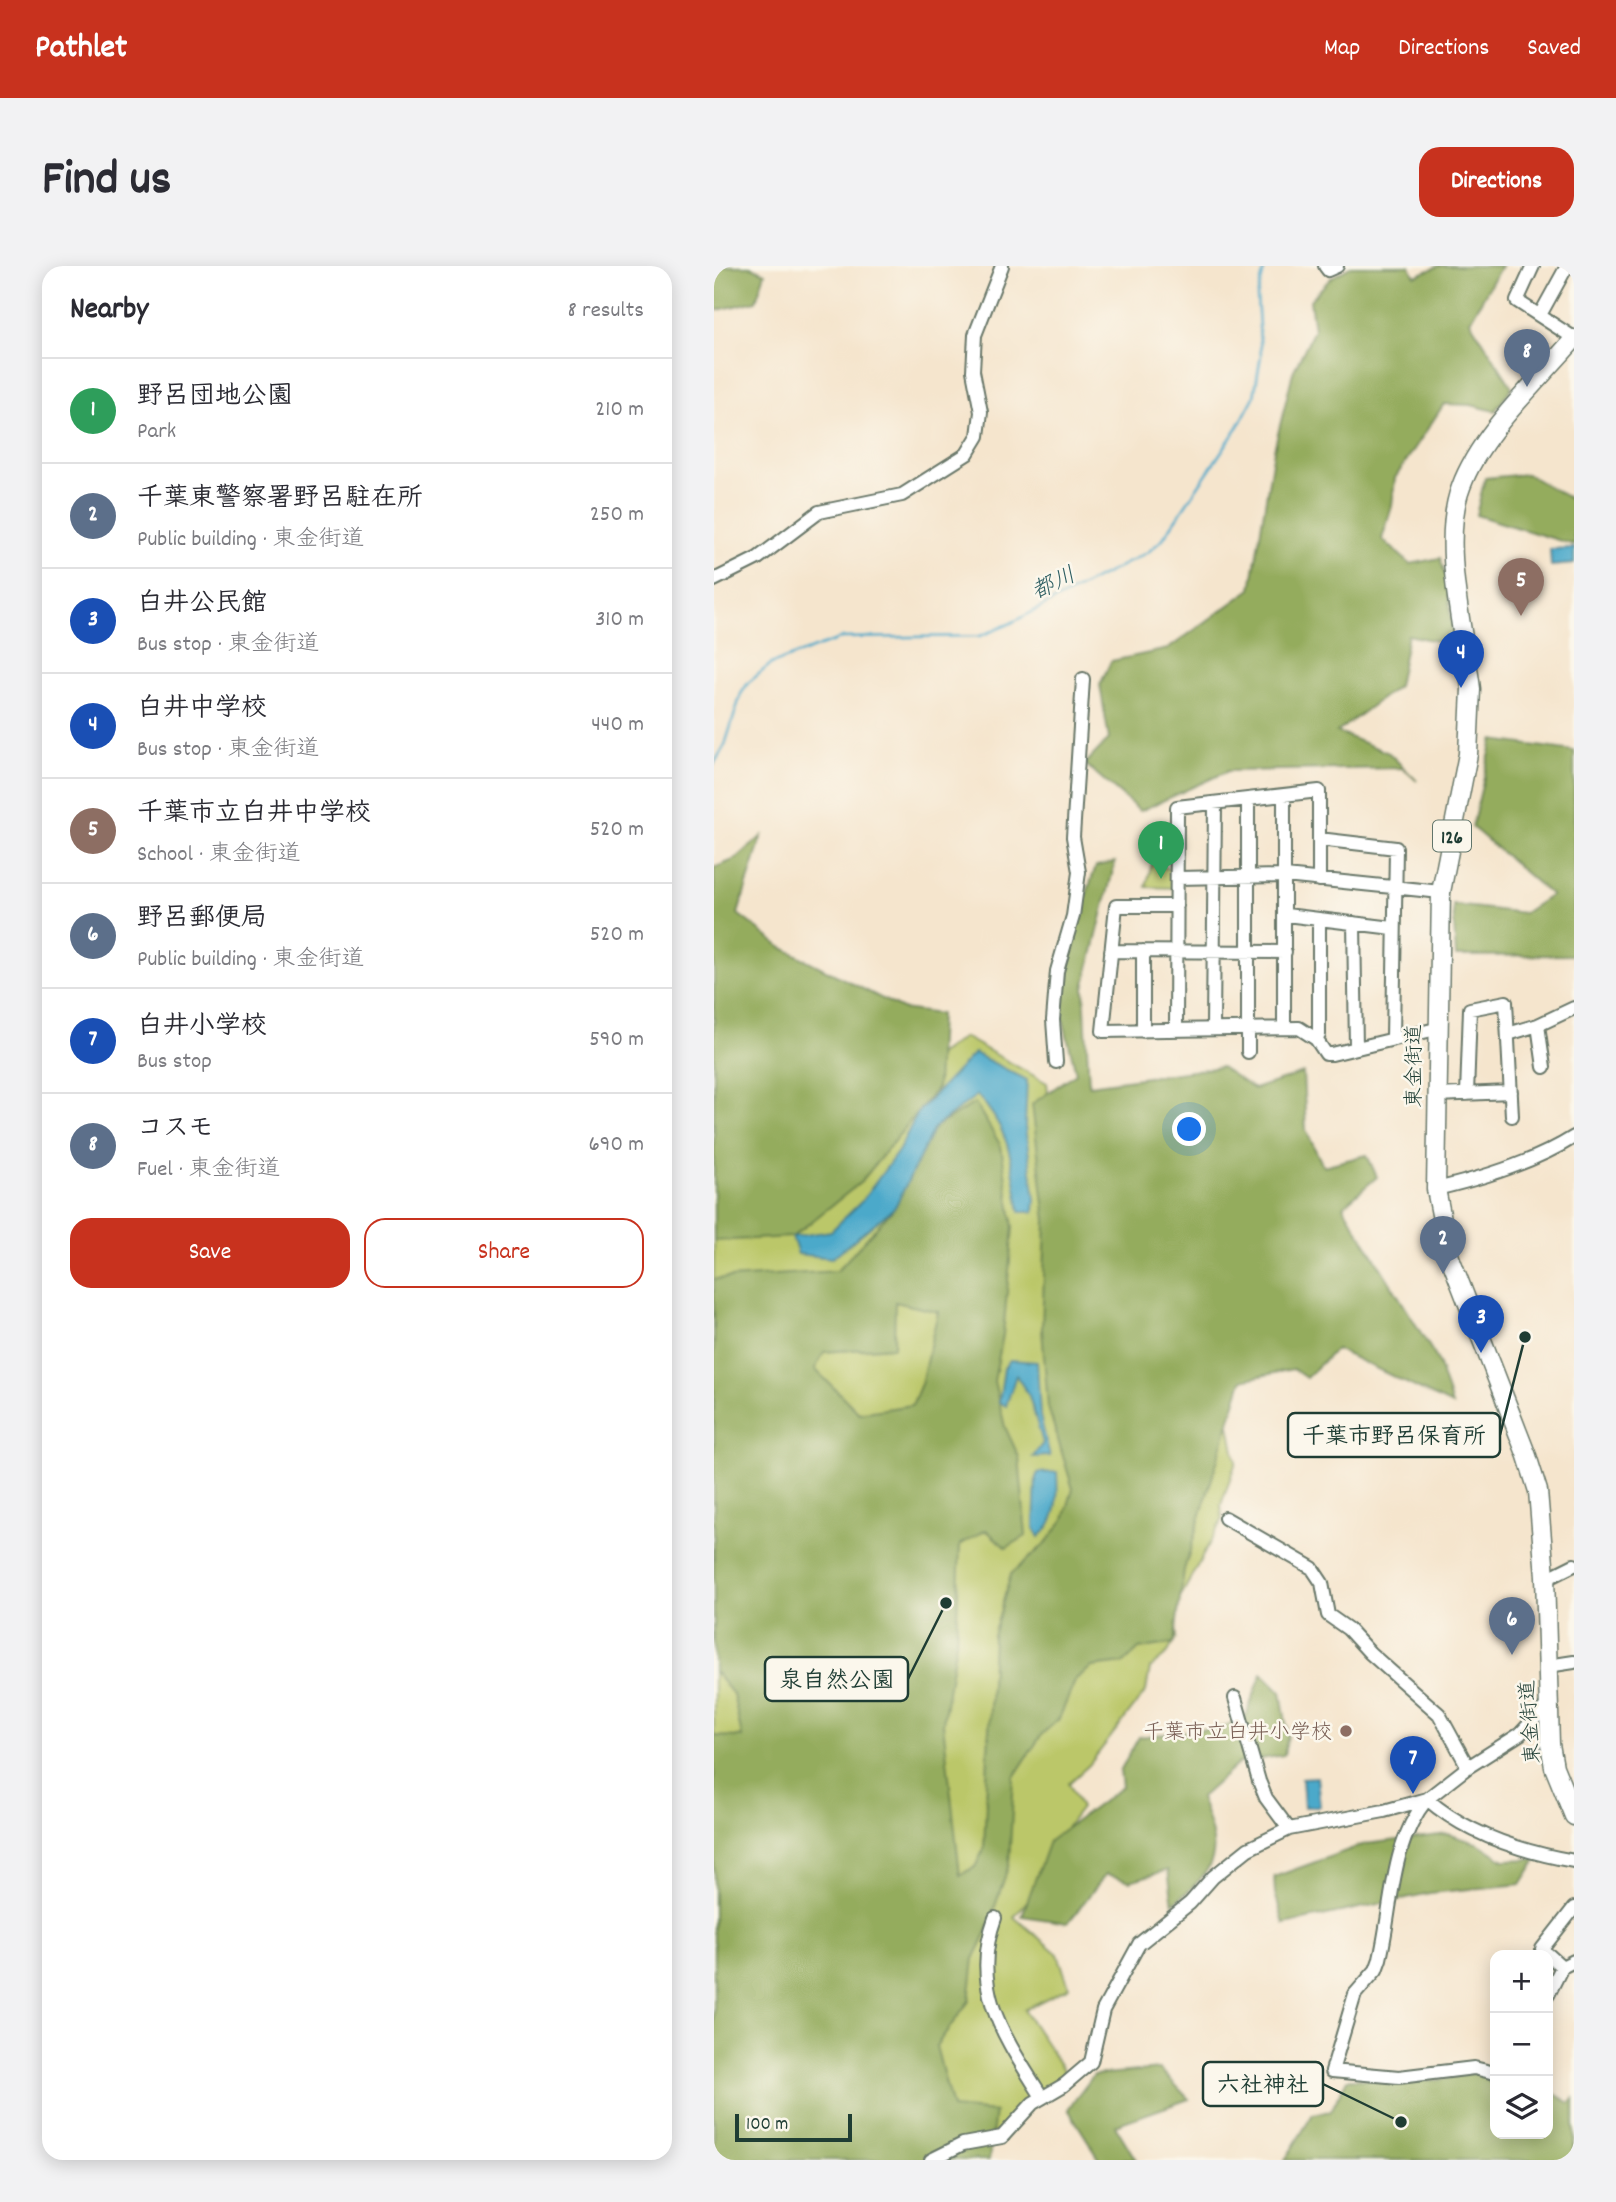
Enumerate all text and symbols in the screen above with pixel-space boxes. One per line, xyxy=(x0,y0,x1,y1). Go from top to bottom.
text: Pathlet xyxy=(35,26,127,73)
text: Map xyxy=(1324,32,1360,66)
text: Directions xyxy=(1398,32,1489,66)
text: Saved xyxy=(1527,32,1581,66)
text: Find us xyxy=(42,147,171,217)
button: Directions xyxy=(1419,147,1574,217)
text: Nearby xyxy=(70,290,148,333)
text: 8 results xyxy=(568,295,644,328)
pin: 8 xyxy=(1504,329,1550,387)
text: 野呂団地公園 xyxy=(137,379,293,416)
text: 1 xyxy=(90,394,96,427)
text: 210 m xyxy=(595,394,644,427)
text: Park xyxy=(137,416,176,449)
text: 千葉東警察署野呂駐在所 xyxy=(137,481,423,518)
text: 2 xyxy=(88,499,98,532)
text: 250 m xyxy=(590,499,644,532)
text: Public building · 東金街道 xyxy=(137,524,365,557)
pin: 5 xyxy=(1498,558,1544,616)
water label: 都川 xyxy=(1027,560,1082,610)
text: 白井公民館 xyxy=(137,586,267,623)
text: 3 xyxy=(88,604,98,637)
text: 310 m xyxy=(595,604,644,637)
text: Bus stop · 東金街道 xyxy=(137,629,320,662)
pin: 4 xyxy=(1438,630,1484,688)
text: 白井中学校 xyxy=(137,691,267,728)
text: 4 xyxy=(88,709,98,742)
text: 440 m xyxy=(591,709,644,742)
text: Bus stop · 東金街道 xyxy=(137,734,320,767)
text: 千葉市立白井中学校 xyxy=(137,796,371,833)
text: 5 xyxy=(88,814,98,847)
text: 520 m xyxy=(590,814,644,847)
road number: 126 xyxy=(1433,820,1471,852)
pin: 1 xyxy=(1138,821,1184,879)
text: School · 東金街道 xyxy=(137,839,301,872)
text: 野呂郵便局 xyxy=(137,901,267,938)
text: 6 xyxy=(87,919,99,952)
text: 520 m xyxy=(590,919,644,952)
text: Public building · 東金街道 xyxy=(137,944,365,977)
text: 白井小学校 xyxy=(137,1009,267,1046)
text: 7 xyxy=(89,1024,97,1057)
text: 590 m xyxy=(589,1024,644,1057)
street label: 東金街道 xyxy=(1401,1024,1431,1108)
text: Bus stop xyxy=(137,1046,212,1079)
text: コスモ xyxy=(137,1111,214,1148)
your location xyxy=(1172,1112,1206,1146)
text: 8 xyxy=(88,1129,98,1162)
text: 690 m xyxy=(589,1129,644,1162)
text: Fuel · 東金街道 xyxy=(137,1154,281,1187)
pin: 2 xyxy=(1420,1216,1466,1274)
button: Save xyxy=(70,1218,350,1288)
button: Share xyxy=(364,1218,644,1288)
pin: 3 xyxy=(1458,1295,1504,1353)
callout: 千葉市野呂保育所 xyxy=(1288,1413,1500,1457)
text: 千葉市野呂保育所 xyxy=(1302,1422,1486,1455)
pin: 6 xyxy=(1489,1597,1535,1655)
callout: 泉自然公園 xyxy=(765,1657,908,1701)
text: 泉自然公園 xyxy=(780,1666,895,1699)
street label: 東金街道 xyxy=(1514,1679,1550,1765)
place label: 千葉市立白井小学校 xyxy=(1143,1719,1332,1749)
marker: 千葉市立白井小学校 xyxy=(1338,1723,1354,1739)
pin: 7 xyxy=(1390,1736,1436,1794)
map controls xyxy=(1490,1950,1553,2139)
button: + xyxy=(1490,1950,1553,2013)
button: − xyxy=(1490,2013,1553,2076)
callout: 六社神社 xyxy=(1203,2062,1323,2106)
text: 六社神社 xyxy=(1217,2071,1309,2104)
button: layers xyxy=(1490,2076,1553,2139)
scale bar xyxy=(735,2111,852,2143)
text: 100 m xyxy=(746,2112,788,2139)

